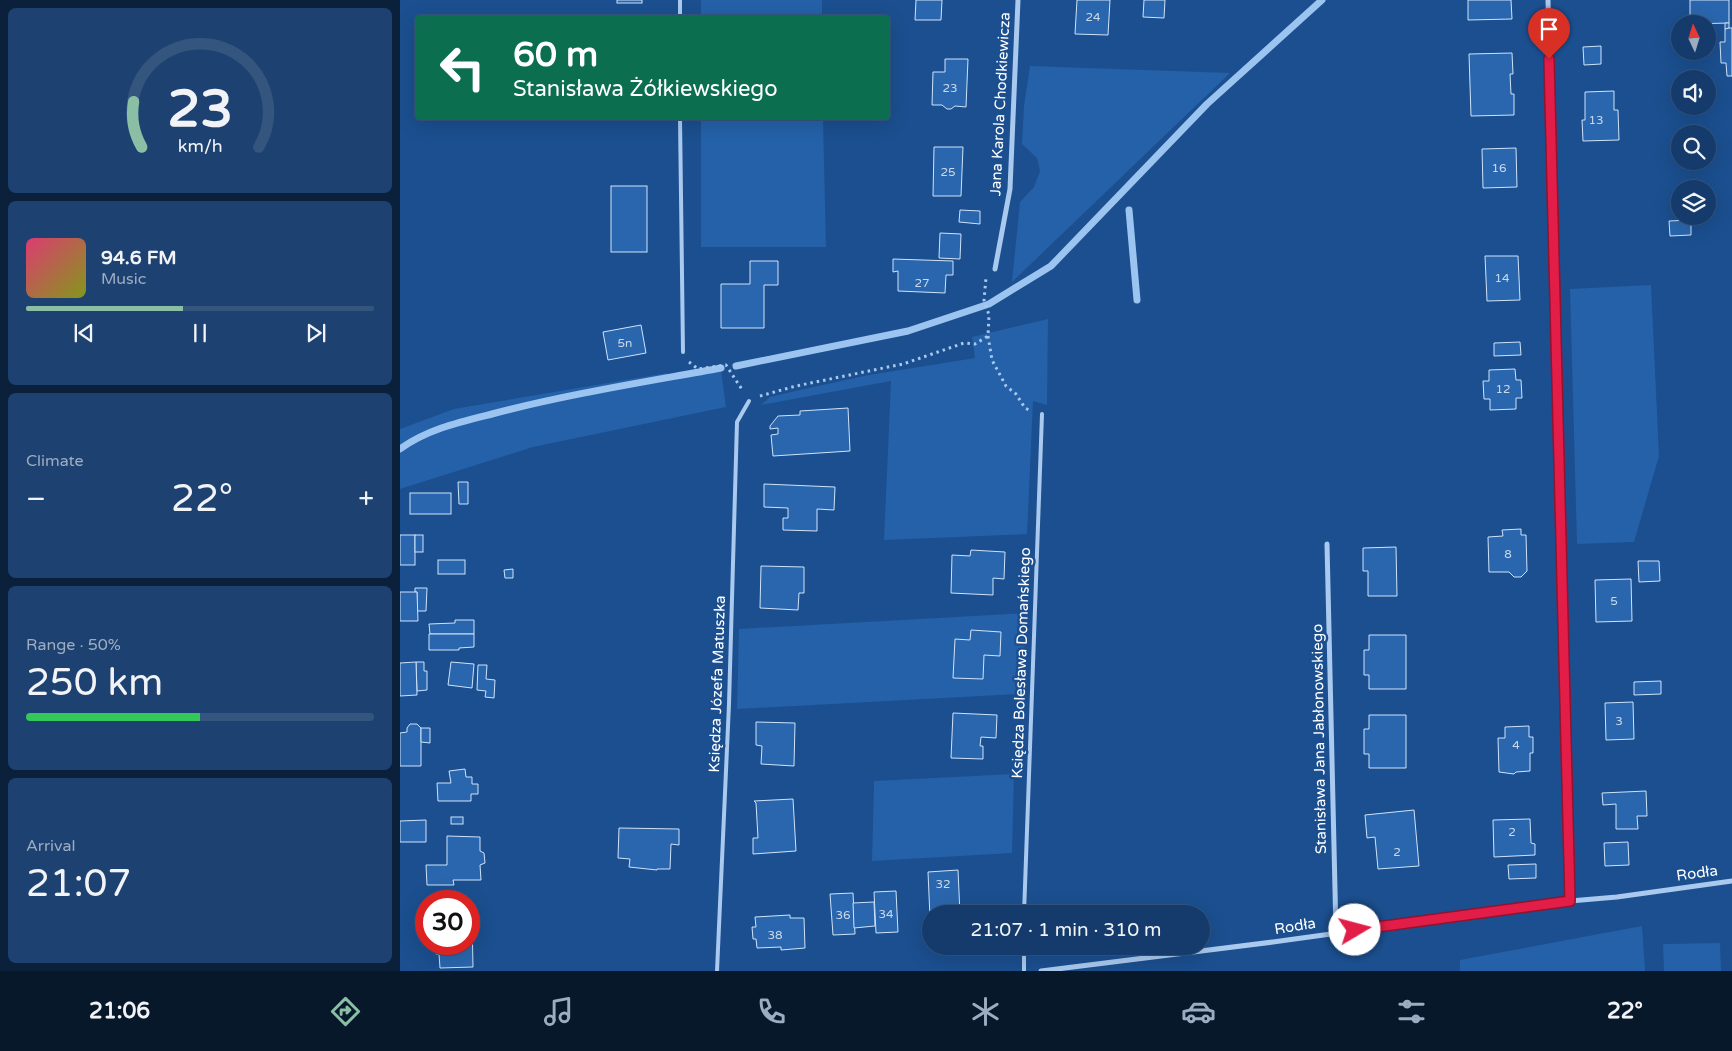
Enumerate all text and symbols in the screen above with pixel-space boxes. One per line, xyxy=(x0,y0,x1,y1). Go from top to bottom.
pin xyxy=(1528,8,1570,59)
house number: 24 xyxy=(1085,10,1101,24)
street label: Jana Karola Chodkiewicza xyxy=(986,12,1014,196)
icon: arrive xyxy=(1535,15,1563,43)
north arrow xyxy=(1671,15,1716,60)
map controls xyxy=(1671,15,1716,225)
text: 60 m xyxy=(513,34,598,76)
icon: left xyxy=(430,35,495,100)
button: sound xyxy=(1671,70,1716,115)
text: Stanisława Żółkiewskiego xyxy=(513,76,778,102)
text: 23 xyxy=(167,78,233,141)
house number: 23 xyxy=(942,81,958,95)
house number: 13 xyxy=(1588,113,1604,127)
button: search xyxy=(1671,125,1716,170)
text: km/h xyxy=(178,136,222,157)
house number: 16 xyxy=(1491,161,1507,175)
house number: 25 xyxy=(940,165,956,179)
button: layers xyxy=(1671,180,1716,225)
text: 94.6 FM xyxy=(101,247,177,269)
text: Music xyxy=(101,269,146,289)
house number: 14 xyxy=(1494,271,1510,285)
house number: 27 xyxy=(914,276,930,290)
icon: previous xyxy=(70,319,98,347)
icon: pause xyxy=(186,319,214,347)
icon: next xyxy=(302,319,330,347)
house number: 5n xyxy=(618,336,632,350)
house number: 12 xyxy=(1495,382,1511,396)
text: Climate xyxy=(26,451,84,471)
text: 22° xyxy=(171,476,233,522)
text: − xyxy=(26,482,46,516)
text: + xyxy=(358,482,374,516)
street label: Księdza Bolesława Domańskiego xyxy=(1008,547,1034,779)
house number: 8 xyxy=(1504,547,1512,561)
house number: 5 xyxy=(1610,594,1618,608)
street label: Księdza Józefa Matuszka xyxy=(705,595,729,773)
street label: Stanisława Jana Jabłonowskiego xyxy=(1308,624,1330,854)
text: Range · 50% xyxy=(26,635,121,655)
text: 250 km xyxy=(26,660,163,706)
house number: 3 xyxy=(1615,714,1623,728)
house number: 4 xyxy=(1512,738,1520,752)
house number: 2 xyxy=(1508,825,1516,839)
text: Arrival xyxy=(26,836,75,856)
house number: 2 xyxy=(1393,845,1401,859)
text: 21:07 xyxy=(26,861,131,907)
street label: Rodła xyxy=(1675,861,1719,885)
house number: 32 xyxy=(935,877,951,891)
speed limit sign: 30 xyxy=(415,890,480,955)
position arrow xyxy=(1328,903,1380,955)
house number: 34 xyxy=(878,907,894,921)
house number: 36 xyxy=(835,908,851,922)
street label: Rodła xyxy=(1273,914,1317,938)
text: 21:07 · 1 min · 310 m xyxy=(970,919,1162,941)
house number: 38 xyxy=(767,928,783,942)
icon: directions xyxy=(328,994,363,1029)
icon: music xyxy=(541,994,576,1029)
icon: phone xyxy=(754,994,789,1029)
icon: climate xyxy=(968,994,1003,1029)
icon: car xyxy=(1181,994,1216,1029)
icon: filters xyxy=(1394,994,1429,1029)
text: 21:06 xyxy=(89,998,150,1024)
text: 22° xyxy=(1607,998,1643,1024)

